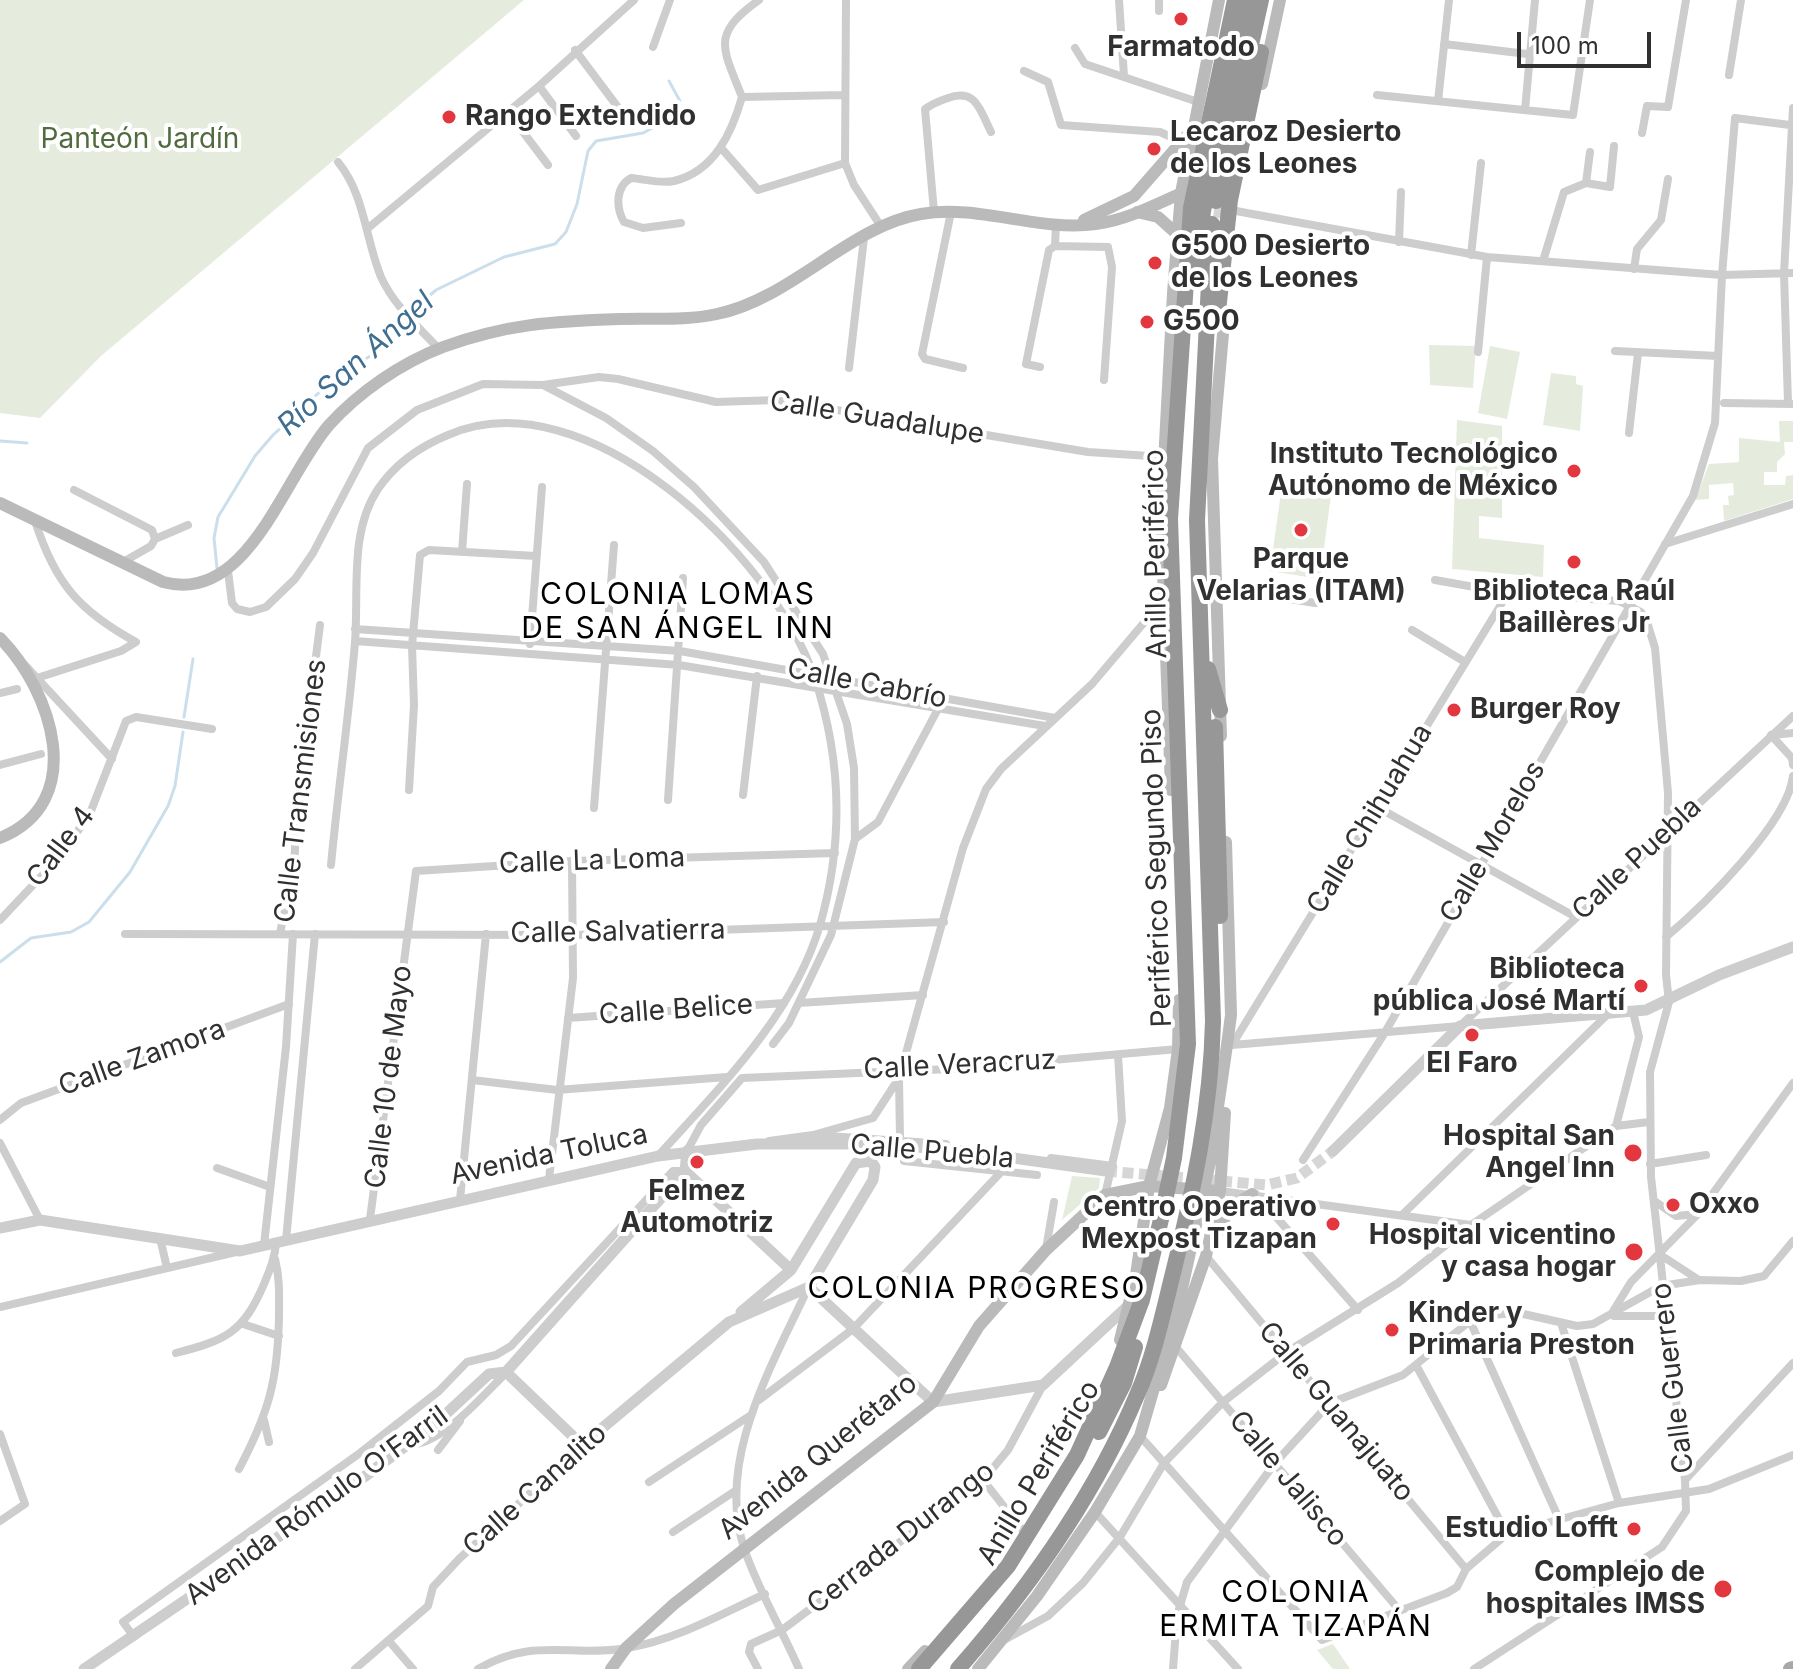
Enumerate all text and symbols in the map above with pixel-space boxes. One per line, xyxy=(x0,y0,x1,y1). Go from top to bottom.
marker: Farmatodo xyxy=(1172,10,1190,28)
scale bar xyxy=(1521,16,1655,66)
place label: Farmatodo xyxy=(1107,31,1255,65)
text: 100 m xyxy=(1531,31,1599,60)
place label: Rango Extendido xyxy=(465,100,696,134)
marker: Rango Extendido xyxy=(440,108,458,126)
place label: Lecaroz Desierto de los Leones xyxy=(1170,116,1401,182)
park label: Panteón Jardín xyxy=(41,123,239,157)
marker: Lecaroz Desierto de los Leones xyxy=(1145,140,1163,158)
place label: G500 Desierto de los Leones xyxy=(1171,230,1370,296)
marker: G500 Desierto de los Leones xyxy=(1146,254,1164,272)
water label: Río San Ángel xyxy=(270,284,442,444)
place label: G500 xyxy=(1163,305,1240,339)
marker: G500 xyxy=(1138,313,1156,331)
street label: Calle Guadalupe xyxy=(767,384,987,452)
place label: Instituto Tecnológico Autónomo de México xyxy=(1268,438,1558,504)
street label: Anillo Periférico xyxy=(1137,449,1175,659)
marker: Instituto Tecnológico Autónomo de México xyxy=(1565,462,1583,480)
marker: Parque Velarias (ITAM) xyxy=(1292,521,1310,539)
place label: Parque Velarias (ITAM) xyxy=(1196,543,1406,609)
marker: Biblioteca Raúl Baillères Jr xyxy=(1565,553,1583,571)
place label: Biblioteca Raúl Baillères Jr xyxy=(1473,575,1675,641)
district label: COLONIA LOMAS DE SAN ÁNGEL INN xyxy=(521,577,835,648)
street label: Calle Cabrío xyxy=(784,652,950,716)
street label: Calle Transmisiones xyxy=(268,657,334,925)
place label: Burger Roy xyxy=(1470,693,1621,727)
marker: Burger Roy xyxy=(1445,701,1463,719)
street label: Periférico Segundo Piso xyxy=(1135,708,1179,1028)
street label: Calle Chihuahua xyxy=(1300,718,1440,920)
street label: Calle Morelos xyxy=(1433,755,1553,929)
street label: Calle Puebla xyxy=(1565,791,1709,927)
street label: Calle 4 xyxy=(20,800,102,894)
street label: Calle La Loma xyxy=(498,841,686,881)
street label: Calle Salvatierra xyxy=(510,913,726,951)
place label: Biblioteca pública José Martí xyxy=(1373,953,1625,1019)
street label: Calle 10 de Mayo xyxy=(359,963,419,1191)
marker: Biblioteca pública José Martí xyxy=(1632,977,1650,995)
street label: Calle Belice xyxy=(598,988,754,1032)
street label: Calle Zamora xyxy=(54,1012,230,1104)
marker: El Faro xyxy=(1463,1026,1481,1044)
street label: Calle Veracruz xyxy=(863,1043,1057,1087)
place label: El Faro xyxy=(1426,1047,1518,1081)
street label: Avenida Toluca xyxy=(447,1118,651,1192)
place label: Hospital San Angel Inn xyxy=(1443,1120,1615,1186)
street label: Calle Puebla xyxy=(849,1128,1015,1176)
marker: Hospital San Angel Inn xyxy=(1622,1142,1644,1164)
marker: Felmez Automotriz xyxy=(688,1153,706,1171)
place label: Felmez Automotriz xyxy=(620,1175,774,1241)
place label: Oxxo xyxy=(1689,1188,1760,1222)
place label: Centro Operativo Mexpost Tizapan xyxy=(1081,1191,1317,1257)
marker: Oxxo xyxy=(1664,1196,1682,1214)
marker: Centro Operativo Mexpost Tizapan xyxy=(1324,1215,1342,1233)
place label: Hospital vicentino y casa hogar xyxy=(1369,1219,1616,1285)
marker: Hospital vicentino y casa hogar xyxy=(1623,1241,1645,1263)
district label: COLONIA PROGRESO xyxy=(807,1271,1147,1307)
street label: Calle Guerrero xyxy=(1645,1281,1701,1475)
place label: Kinder y Primaria Preston xyxy=(1408,1297,1635,1363)
street label: Calle Guanajuato xyxy=(1251,1315,1421,1509)
marker: Kinder y Primaria Preston xyxy=(1383,1321,1401,1339)
street label: Avenida Querétaro xyxy=(712,1367,924,1547)
street label: Anillo Periférico xyxy=(971,1375,1107,1571)
street label: Avenida Rómulo O'Farril xyxy=(179,1399,455,1613)
street label: Calle Jalisco xyxy=(1222,1404,1354,1554)
street label: Calle Canalito xyxy=(456,1417,614,1563)
street label: Cerrada Durango xyxy=(801,1454,1001,1622)
place label: Estudio Lofft xyxy=(1445,1512,1618,1546)
marker: Estudio Lofft xyxy=(1625,1520,1643,1538)
place label: Complejo de hospitales IMSS xyxy=(1486,1556,1705,1622)
district label: COLONIA ERMITA TIZAPÁN xyxy=(1159,1575,1433,1646)
marker: Complejo de hospitales IMSS xyxy=(1712,1578,1734,1600)

